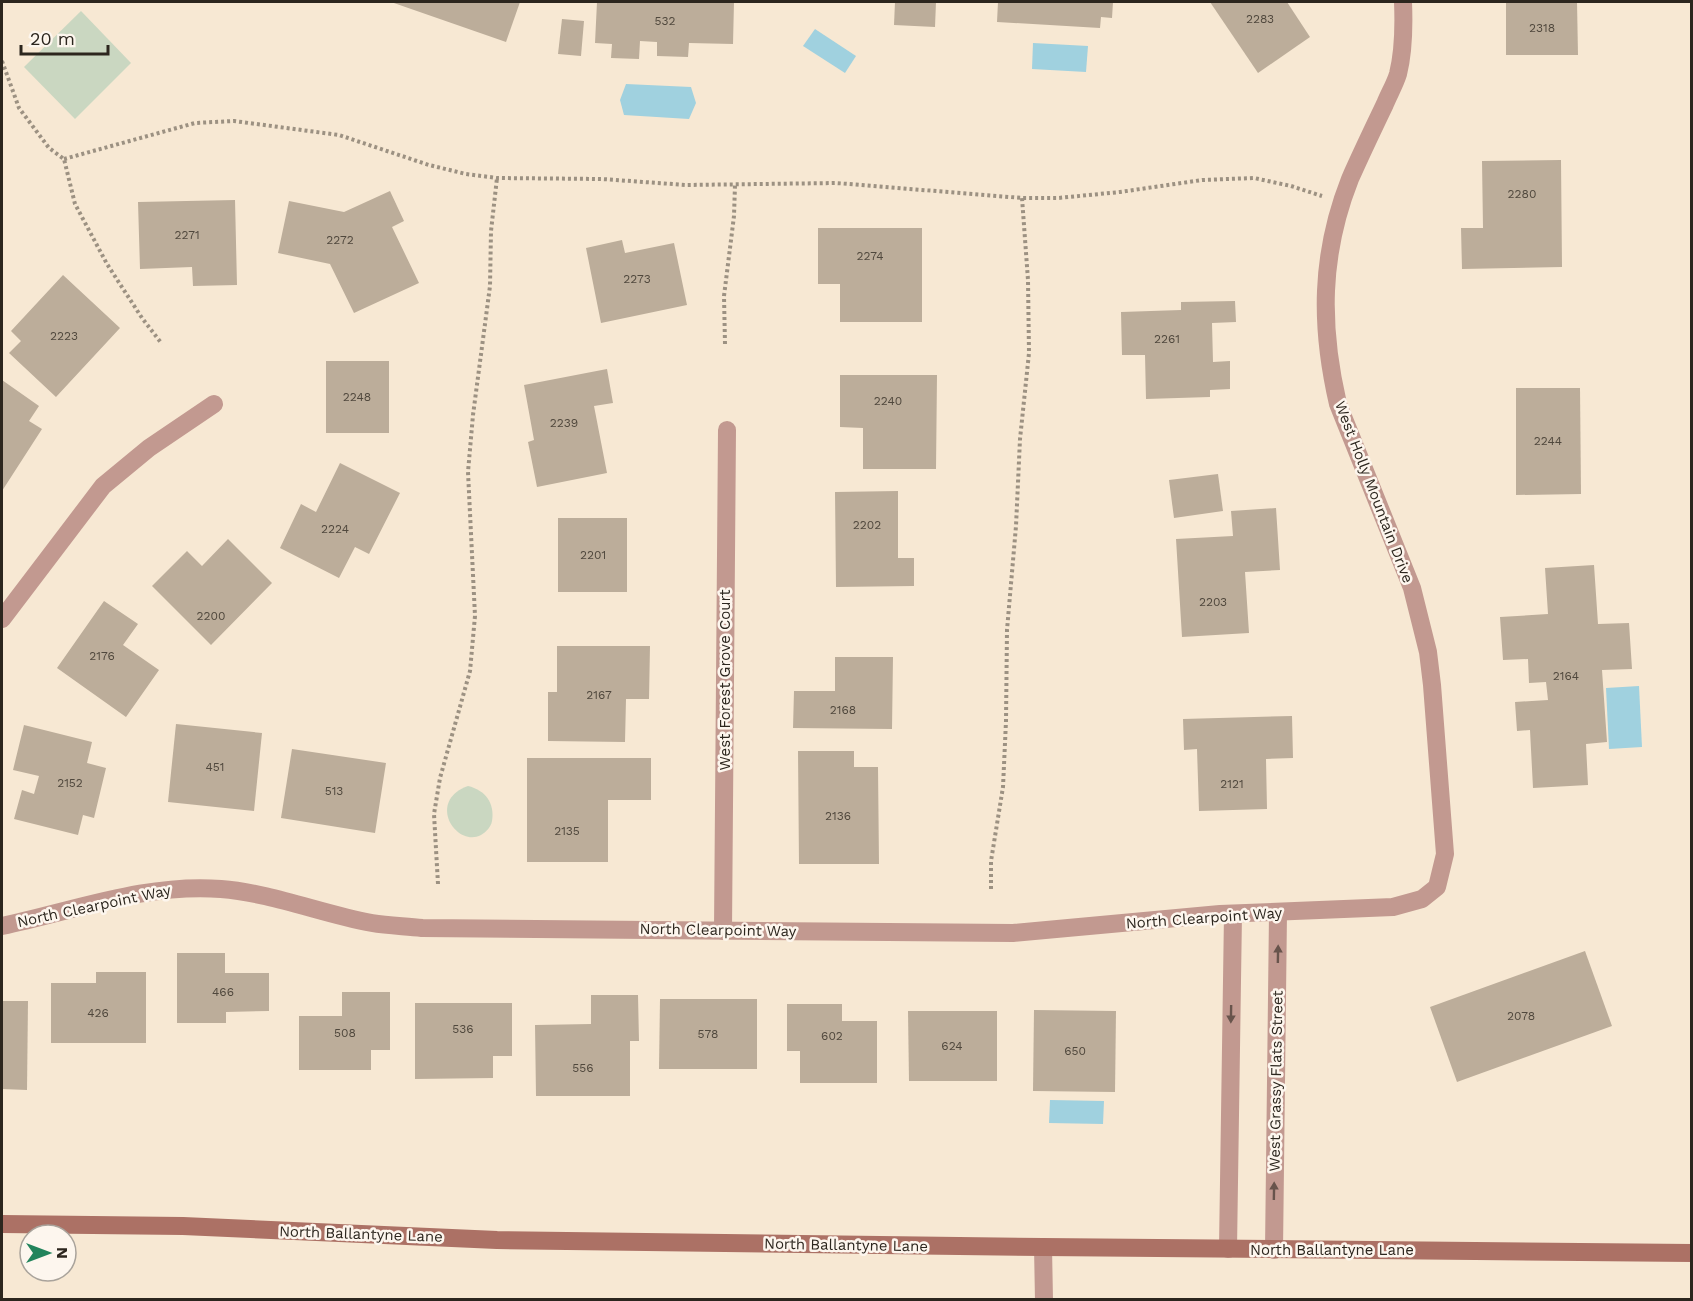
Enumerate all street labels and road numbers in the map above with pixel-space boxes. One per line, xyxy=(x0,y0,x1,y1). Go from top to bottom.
street label: West Holly Mountain Drive xyxy=(1331,398,1417,586)
street label: West Forest Grove Court xyxy=(716,589,734,770)
street label: North Clearpoint Way xyxy=(16,881,173,931)
street label: North Clearpoint Way xyxy=(1125,904,1283,932)
street label: North Clearpoint Way xyxy=(640,920,797,940)
street label: West Grassy Flats Street xyxy=(1265,989,1287,1172)
street label: North Ballantyne Lane xyxy=(279,1222,443,1246)
street label: North Ballantyne Lane xyxy=(764,1235,928,1255)
street label: North Ballantyne Lane xyxy=(1250,1241,1414,1259)

